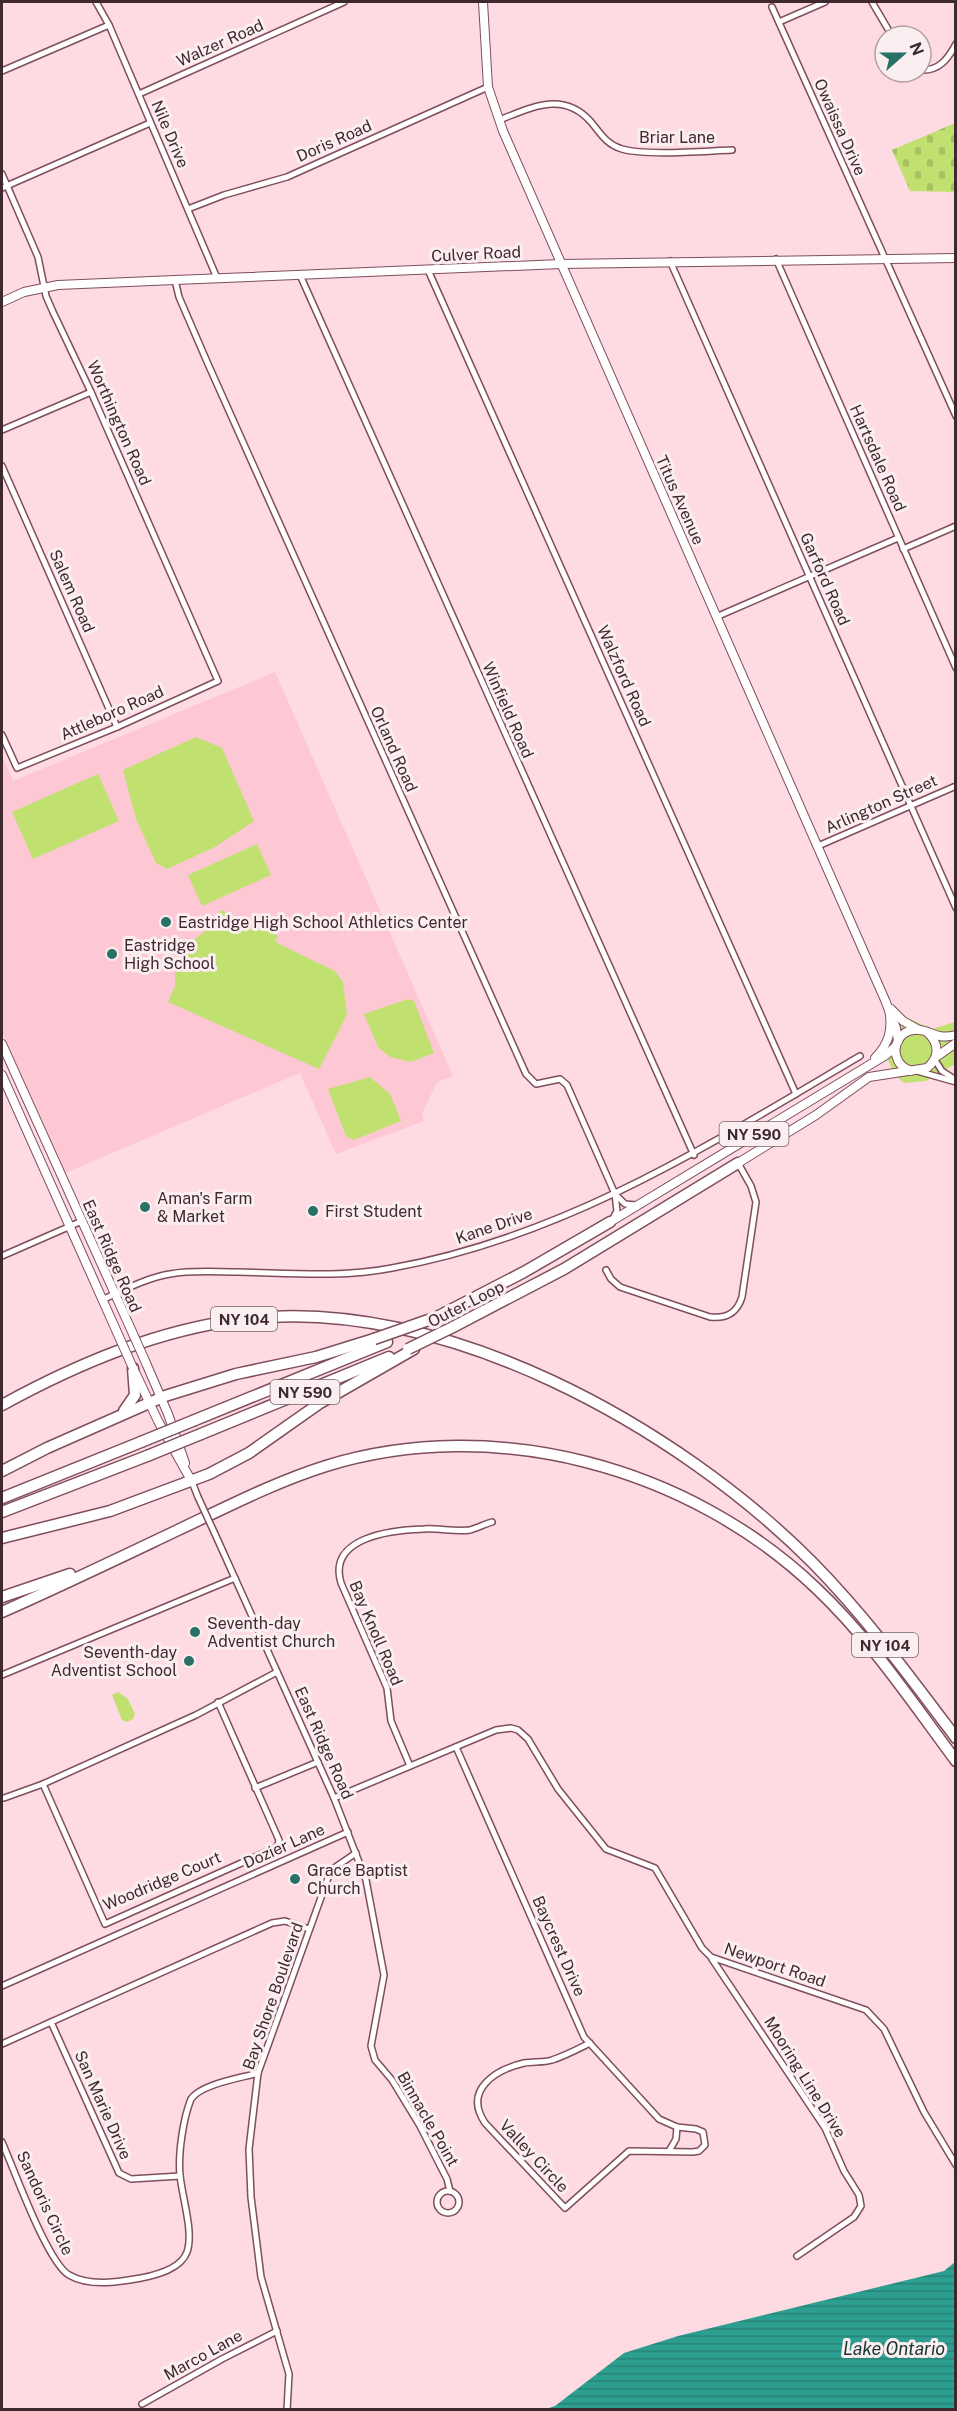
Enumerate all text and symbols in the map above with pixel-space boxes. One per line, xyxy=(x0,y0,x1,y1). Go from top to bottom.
street label: Walzer Road xyxy=(174,15,266,71)
north arrow xyxy=(873,24,933,84)
text: N xyxy=(905,40,928,58)
street label: Owaissa Drive xyxy=(810,76,870,178)
street label: Nile Drive xyxy=(147,97,193,171)
street label: Doris Road xyxy=(294,116,374,166)
street label: Briar Lane xyxy=(639,128,715,147)
street label: Culver Road xyxy=(431,242,521,266)
street label: Worthington Road xyxy=(83,358,155,488)
street label: Hartsdale Road xyxy=(846,402,910,514)
street label: Titus Avenue xyxy=(652,452,708,548)
street label: Garford Road xyxy=(796,530,854,628)
street label: Salem Road xyxy=(45,547,99,635)
street label: Walzford Road xyxy=(593,622,655,730)
street label: Winfield Road xyxy=(478,659,538,761)
street label: Attleboro Road xyxy=(57,682,167,744)
street label: Orland Road xyxy=(367,703,421,795)
street label: Arlington Street xyxy=(822,771,940,837)
place label: Eastridge High School Athletics Center xyxy=(178,913,468,932)
marker: Eastridge High School Athletics Center xyxy=(159,915,173,929)
place label: Eastridge High School xyxy=(124,936,215,973)
marker: Eastridge High School xyxy=(105,947,119,961)
road number: NY 590 xyxy=(720,1122,789,1146)
place label: Aman's Farm & Market xyxy=(157,1189,252,1226)
street label: East Ridge Road xyxy=(79,1197,145,1315)
marker: Aman's Farm & Market xyxy=(138,1200,152,1214)
place label: First Student xyxy=(325,1202,422,1221)
marker: First Student xyxy=(306,1204,320,1218)
street label: Kane Drive xyxy=(453,1204,535,1248)
street label: Outer Loop xyxy=(425,1277,507,1331)
road number: NY 104 xyxy=(211,1307,277,1331)
road number: NY 590 xyxy=(270,1380,340,1404)
street label: Bay Knoll Road xyxy=(345,1578,407,1688)
place label: Seventh-day Adventist Church xyxy=(207,1614,335,1651)
marker: Seventh-day Adventist Church xyxy=(188,1625,202,1639)
road number: NY 104 xyxy=(852,1633,918,1657)
place label: Seventh-day Adventist School xyxy=(51,1643,177,1680)
marker: Seventh-day Adventist School xyxy=(182,1654,196,1668)
street label: East Ridge Road xyxy=(291,1684,357,1802)
street label: Dozier Lane xyxy=(240,1820,328,1872)
street label: Woodridge Court xyxy=(100,1848,224,1914)
place label: Grace Baptist Church xyxy=(307,1861,408,1898)
marker: Grace Baptist Church xyxy=(288,1872,302,1886)
street label: Baycrest Drive xyxy=(528,1893,590,1999)
street label: Bay Shore Boulevard xyxy=(239,1920,307,2072)
street label: Newport Road xyxy=(722,1939,828,1991)
street label: Mooring Line Drive xyxy=(760,2013,850,2141)
street label: San Marie Drive xyxy=(71,2048,135,2162)
street label: Binnacle Point xyxy=(393,2068,463,2170)
street label: Valley Circle xyxy=(495,2116,573,2196)
street label: Sandoris Circle xyxy=(13,2148,77,2258)
street label: Marco Lane xyxy=(160,2326,246,2384)
water label: Lake Ontario xyxy=(843,2338,945,2359)

